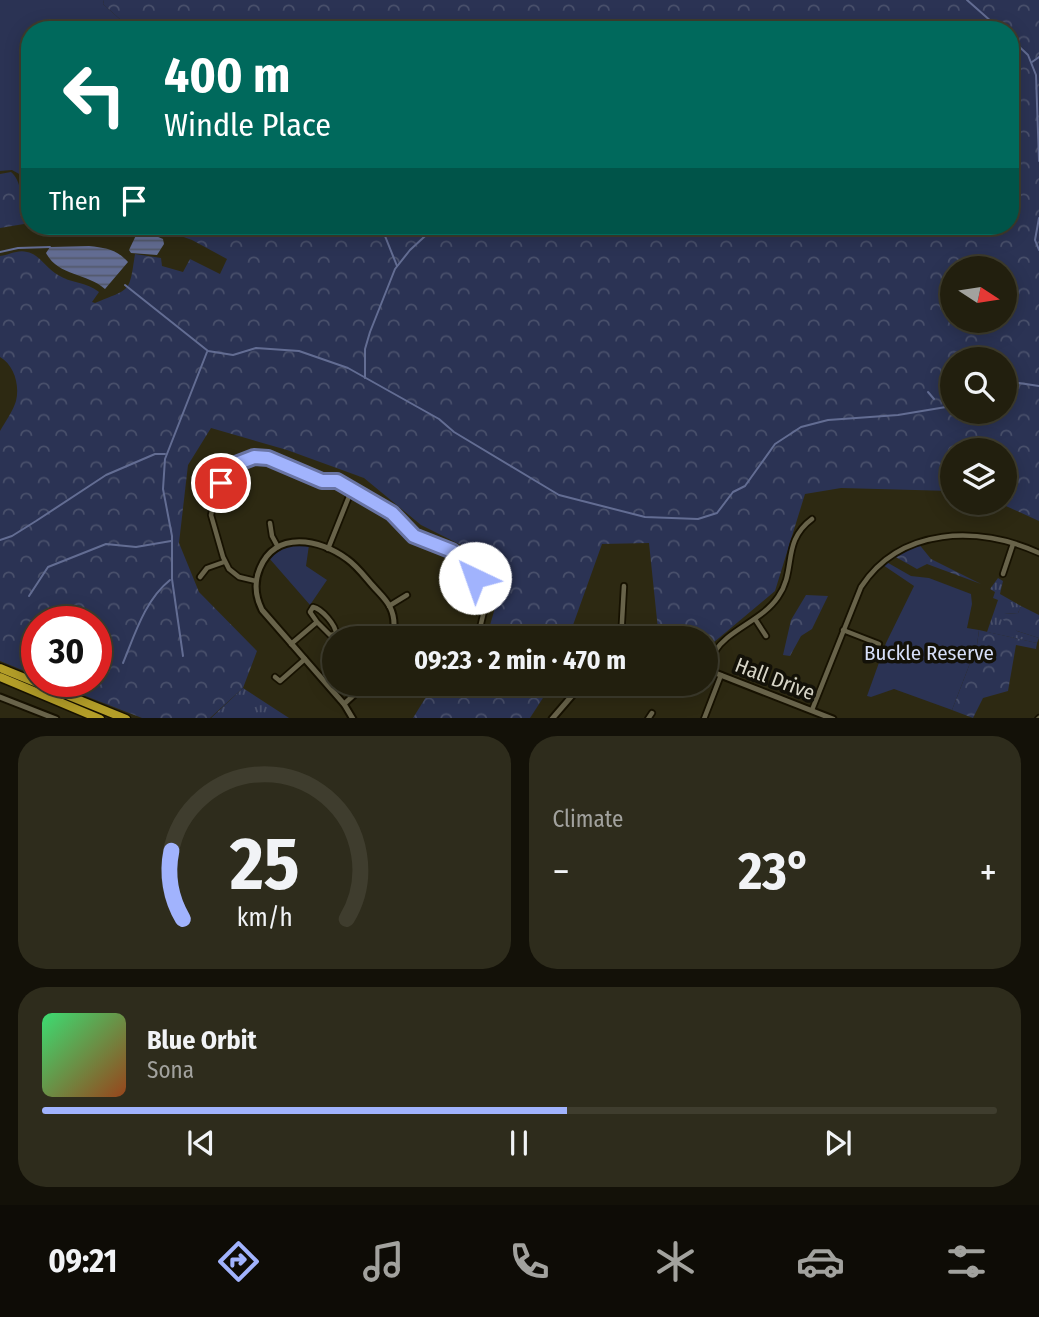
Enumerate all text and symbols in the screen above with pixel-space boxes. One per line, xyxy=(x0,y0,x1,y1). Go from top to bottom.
text: 400 m xyxy=(164,46,290,105)
icon: left xyxy=(49,49,140,140)
text: Windle Place xyxy=(164,106,331,144)
icon: arrive xyxy=(115,182,153,220)
text: Then xyxy=(49,186,101,217)
north arrow xyxy=(940,256,1017,332)
map controls xyxy=(940,256,1017,515)
button: search xyxy=(940,347,1017,424)
button: layers xyxy=(940,438,1017,515)
pin xyxy=(191,453,251,513)
icon: arrive xyxy=(202,464,240,502)
position arrow xyxy=(438,541,512,615)
speed limit sign: 30 xyxy=(21,606,112,697)
park label: Buckle Reserve xyxy=(864,640,994,666)
text: 09:23 · 2 min · 470 m xyxy=(414,645,626,676)
street label: Hall Drive xyxy=(731,652,819,706)
text: Climate xyxy=(553,805,623,833)
text: 25 xyxy=(229,821,299,908)
text: 23° xyxy=(738,840,811,903)
text: − xyxy=(553,849,570,895)
text: + xyxy=(980,849,997,895)
text: km/h xyxy=(236,902,292,932)
text: Blue Orbit xyxy=(147,1025,257,1056)
text: Sona xyxy=(147,1056,194,1084)
icon: previous xyxy=(182,1124,220,1162)
icon: pause xyxy=(500,1124,538,1162)
icon: next xyxy=(819,1124,857,1162)
icon: directions xyxy=(214,1237,263,1286)
icon: music xyxy=(359,1237,408,1286)
icon: phone xyxy=(505,1237,554,1286)
icon: climate xyxy=(651,1237,700,1286)
icon: car xyxy=(796,1237,845,1286)
icon: filters xyxy=(942,1237,991,1286)
text: 09:21 xyxy=(48,1242,117,1280)

